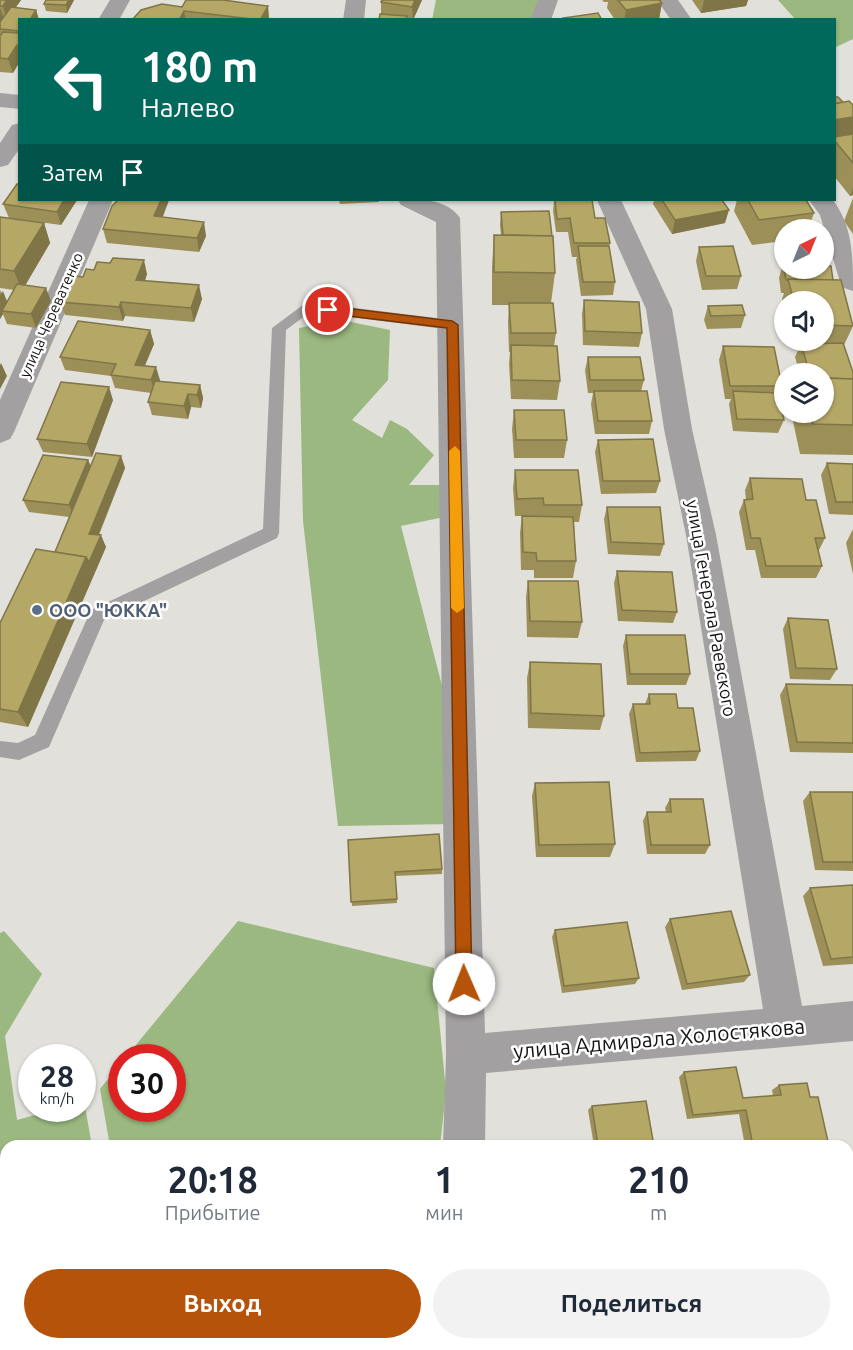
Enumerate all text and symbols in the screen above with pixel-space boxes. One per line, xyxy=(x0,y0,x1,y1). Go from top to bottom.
icon: left xyxy=(42,42,120,120)
text: 180 m xyxy=(141,43,258,90)
text: Налево xyxy=(141,92,235,122)
icon: arrive xyxy=(116,156,149,189)
text: Затем xyxy=(42,160,104,185)
north arrow xyxy=(774,219,834,279)
map controls xyxy=(774,219,834,423)
street label: улица Череватенко xyxy=(16,250,86,380)
pin xyxy=(302,284,353,335)
button: sound xyxy=(774,291,834,351)
icon: arrive xyxy=(311,293,344,326)
button: layers xyxy=(774,363,834,423)
street label: улица Генерала Раевского xyxy=(683,498,741,718)
place label: ООО "ЮККА" xyxy=(49,600,167,620)
marker: ООО "ЮККА" xyxy=(30,603,44,617)
position arrow xyxy=(432,952,496,1016)
street label: улица Адмирала Холостякова xyxy=(512,1013,806,1063)
speed limit sign: 30 xyxy=(108,1044,186,1122)
text: 28 xyxy=(40,1059,74,1093)
text: km/h xyxy=(40,1090,74,1107)
text: 20:18 xyxy=(168,1159,258,1200)
text: 1 xyxy=(434,1159,455,1200)
text: 210 xyxy=(628,1159,689,1200)
text: Прибытие xyxy=(165,1201,261,1224)
text: мин xyxy=(425,1201,463,1224)
text: m xyxy=(650,1201,667,1224)
button: Выход xyxy=(24,1269,421,1338)
button: Поделиться xyxy=(433,1269,830,1338)

